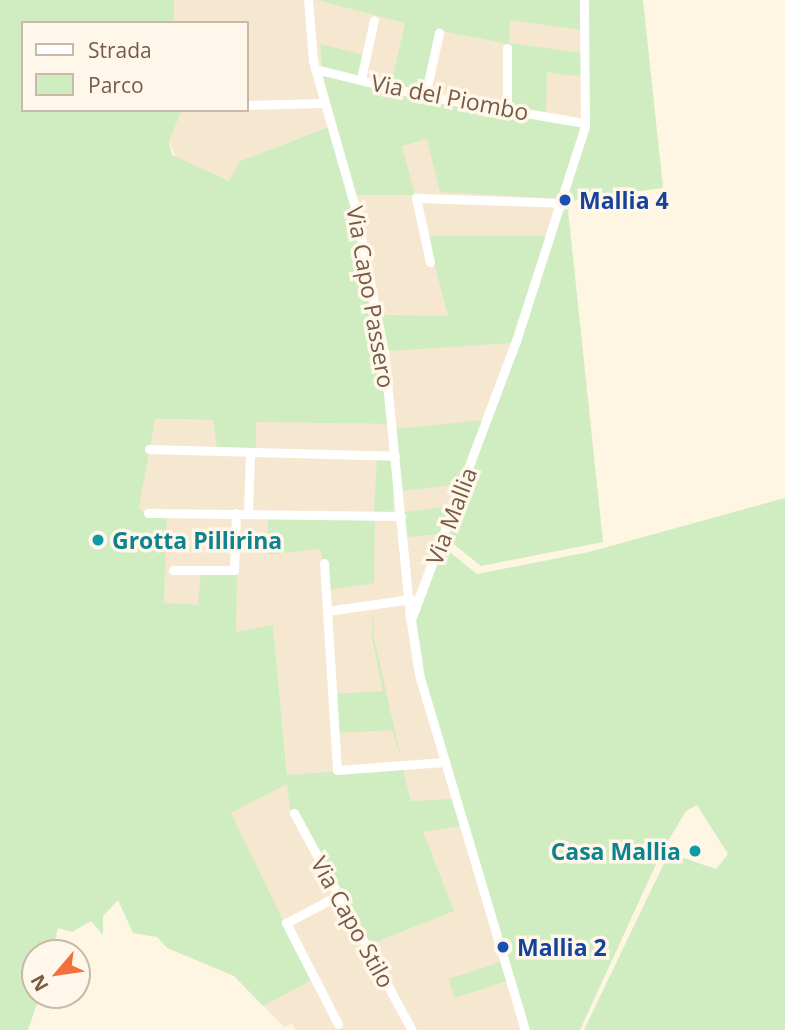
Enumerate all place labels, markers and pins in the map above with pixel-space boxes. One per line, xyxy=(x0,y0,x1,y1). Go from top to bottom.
place label: Mallia 4 xyxy=(579,186,669,214)
marker: Mallia 4 xyxy=(557,192,573,208)
place label: Grotta Pillirina xyxy=(112,526,282,554)
marker: Grotta Pillirina xyxy=(90,532,106,548)
place label: Casa Mallia xyxy=(551,837,681,865)
marker: Casa Mallia xyxy=(687,843,703,859)
place label: Mallia 2 xyxy=(517,933,607,961)
marker: Mallia 2 xyxy=(495,939,511,955)

